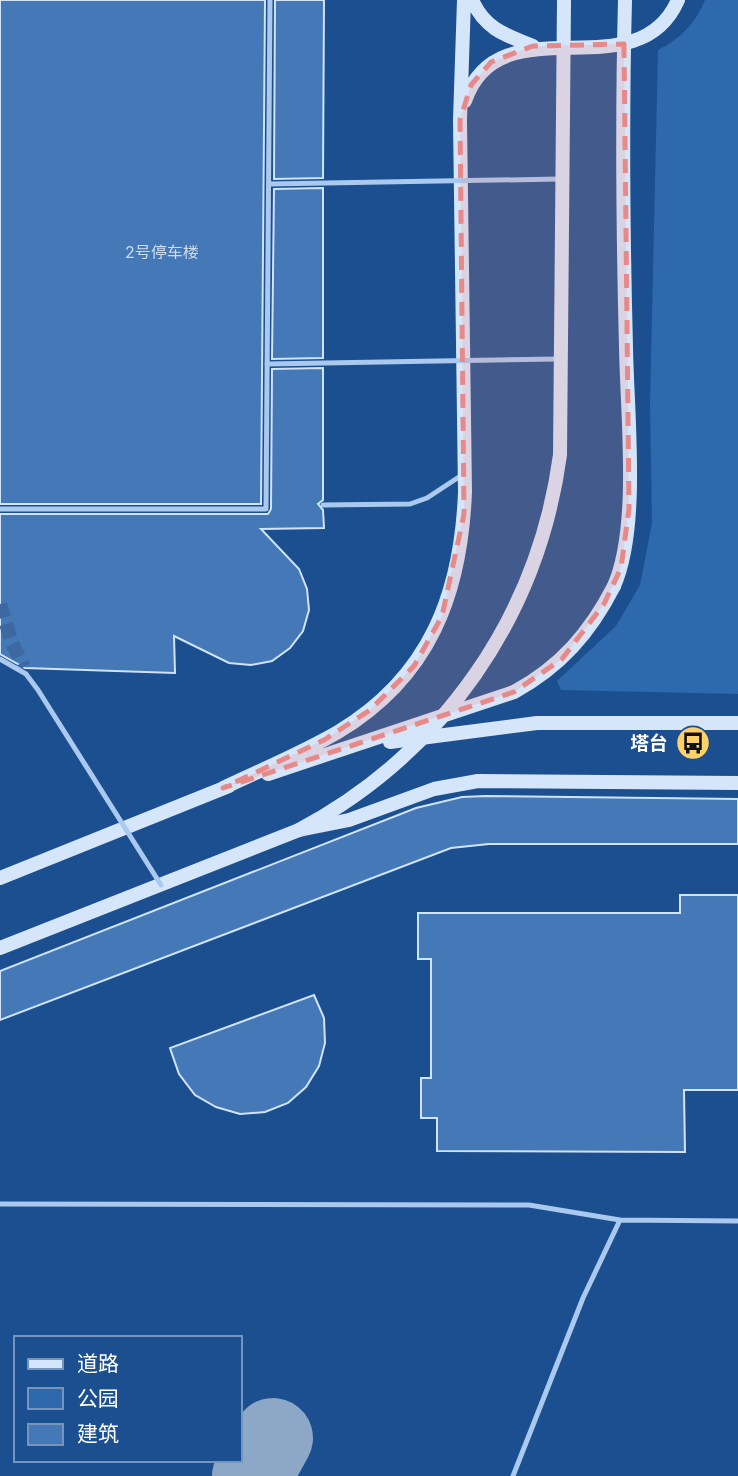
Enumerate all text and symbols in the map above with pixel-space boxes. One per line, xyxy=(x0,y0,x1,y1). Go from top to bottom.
house number: 2号停车楼 xyxy=(125,242,199,262)
bus stop icon: 塔台 xyxy=(674,724,712,762)
place label: 塔台 xyxy=(630,732,668,755)
legend xyxy=(14,1336,242,1462)
text: 道路 xyxy=(77,1351,119,1376)
text: 公园 xyxy=(77,1386,119,1411)
text: 建筑 xyxy=(77,1421,119,1446)

